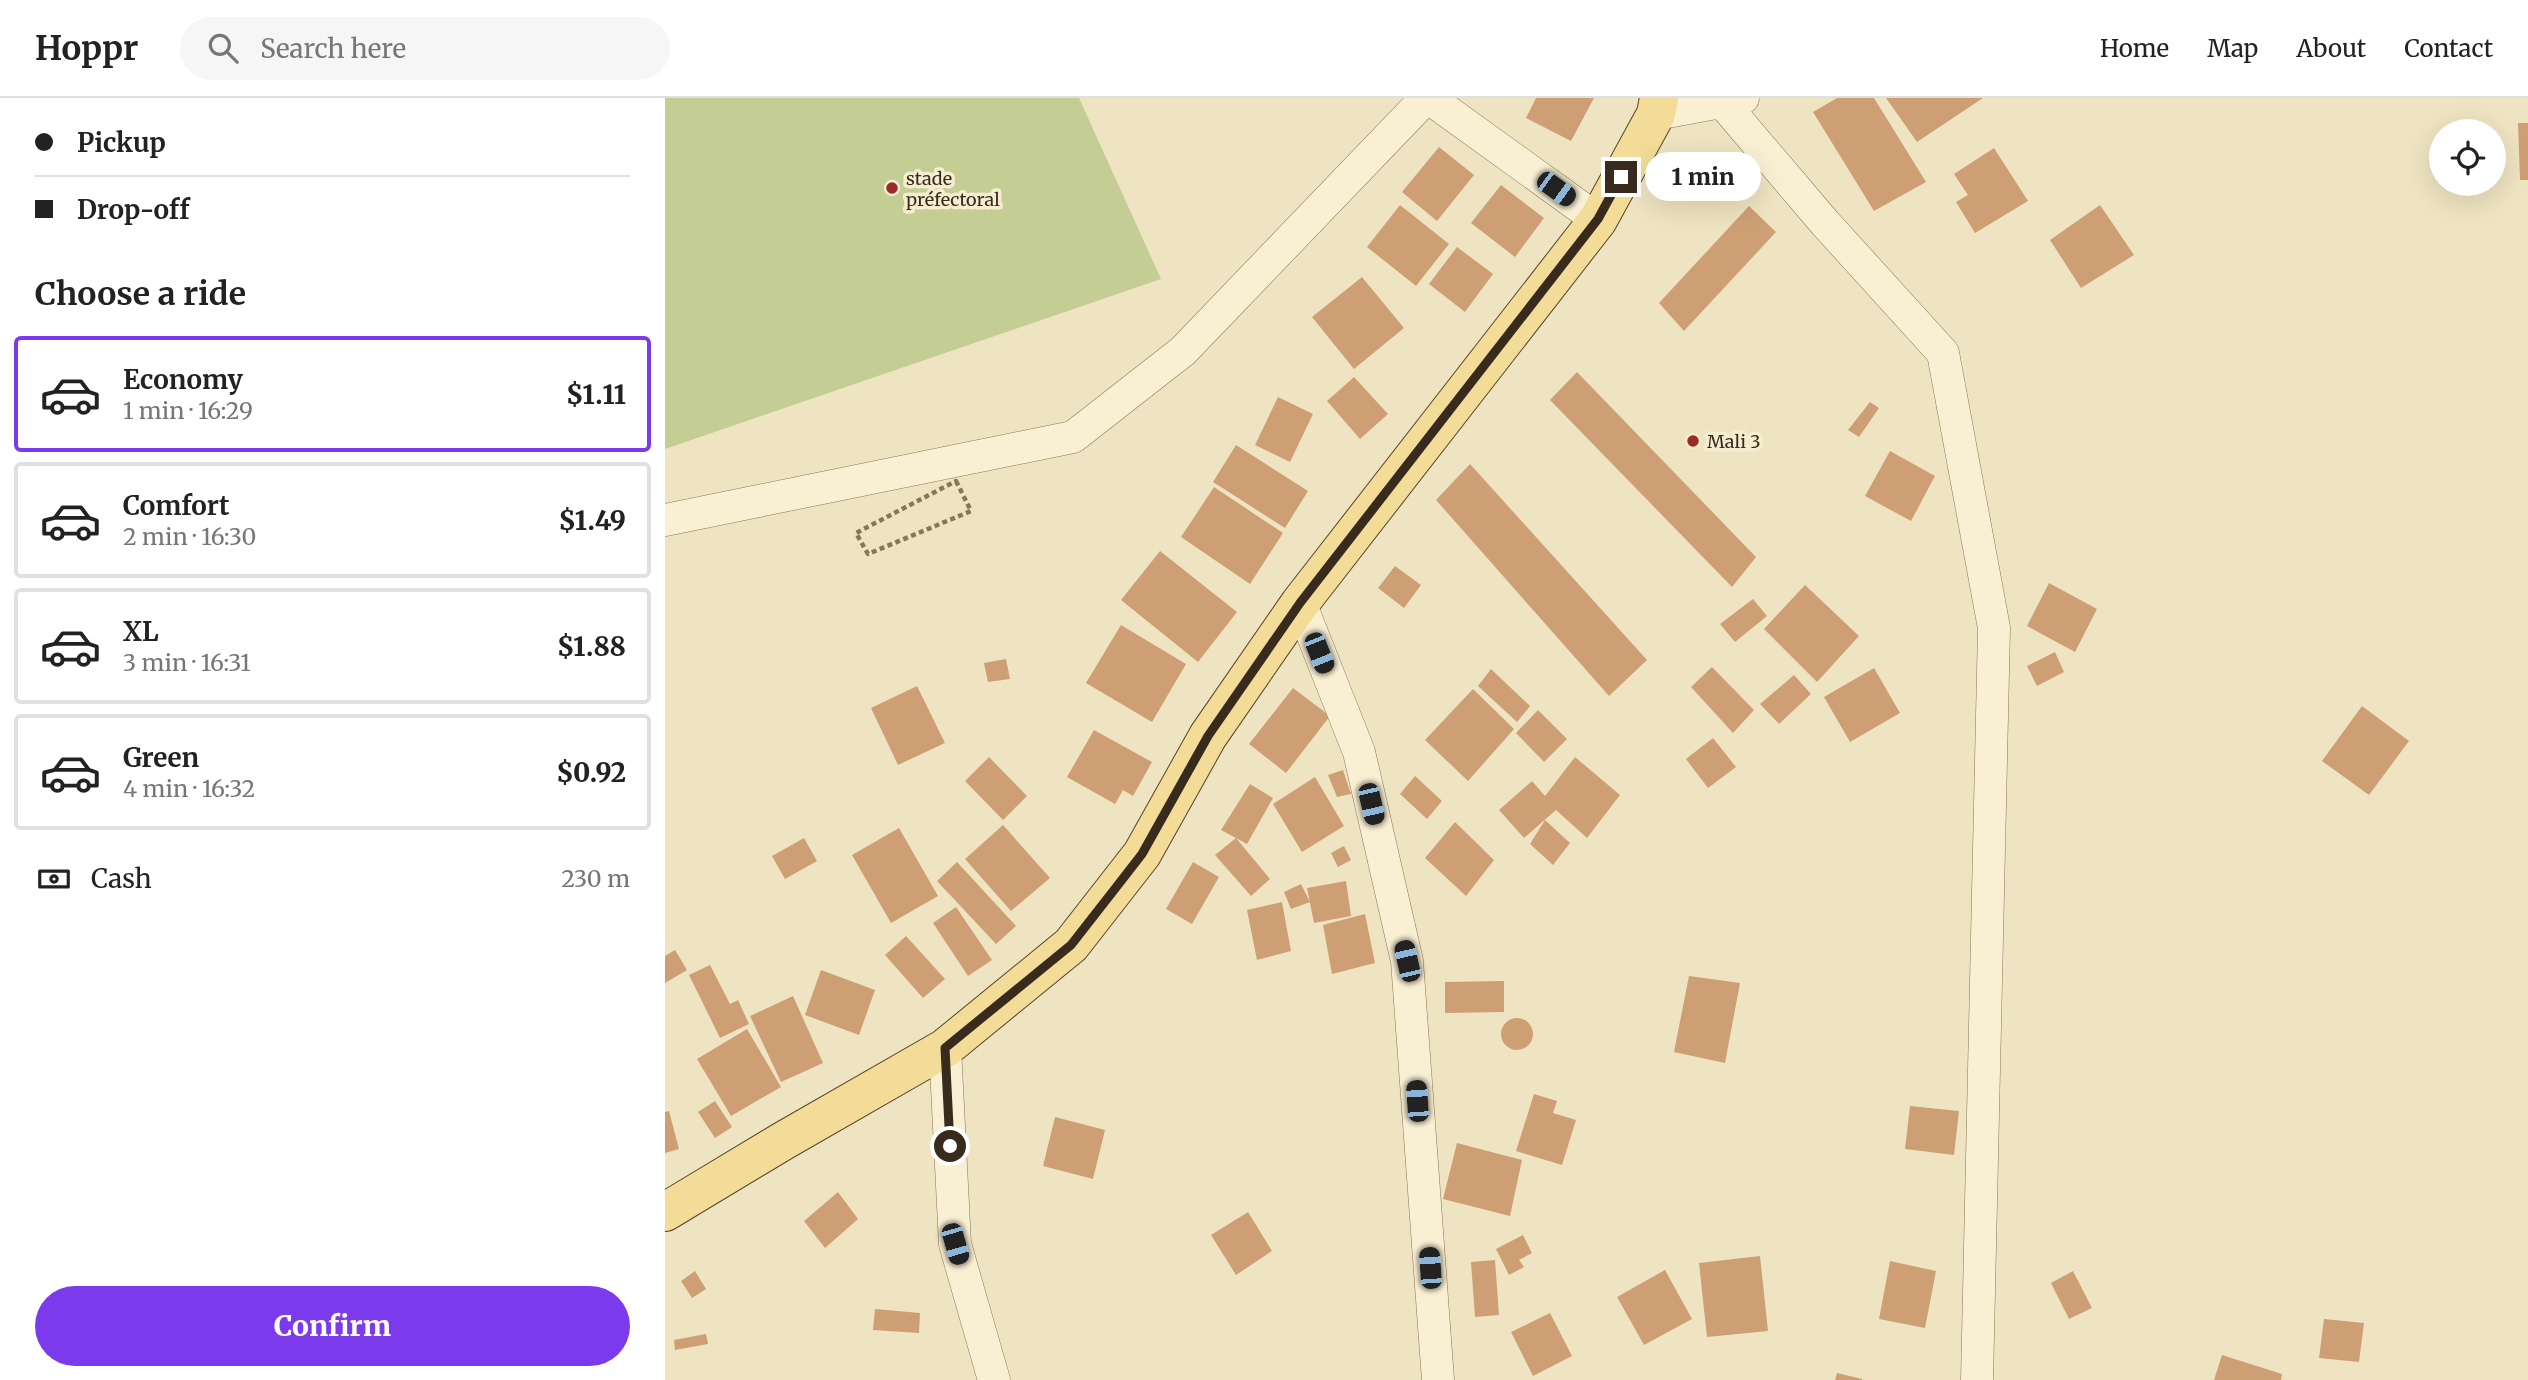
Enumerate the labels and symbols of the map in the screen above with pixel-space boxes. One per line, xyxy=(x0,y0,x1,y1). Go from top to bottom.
callout: 1 min xyxy=(1646,153,1761,202)
route end xyxy=(1605,161,1637,193)
place label: stade préfectoral xyxy=(906,167,1000,211)
car xyxy=(1533,168,1580,210)
marker: stade préfectoral xyxy=(884,180,900,196)
place label: Mali 3 xyxy=(1707,430,1761,453)
marker: Mali 3 xyxy=(1685,433,1701,449)
car xyxy=(1302,630,1337,676)
car xyxy=(1357,781,1386,827)
car xyxy=(1393,938,1422,984)
car xyxy=(1406,1079,1429,1123)
route start xyxy=(934,1130,966,1162)
car xyxy=(940,1221,971,1267)
car xyxy=(1419,1246,1442,1290)

